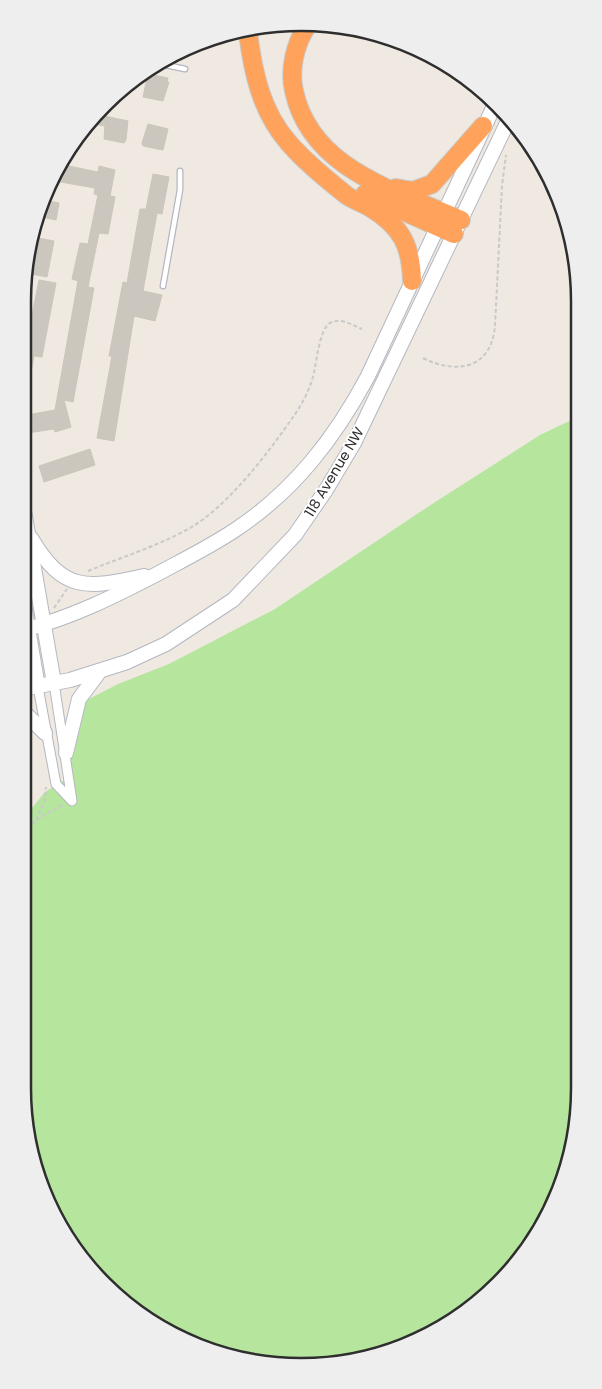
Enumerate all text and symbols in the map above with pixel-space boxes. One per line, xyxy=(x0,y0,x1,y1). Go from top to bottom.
street label: 118 Avenue NW xyxy=(299,423,369,521)

